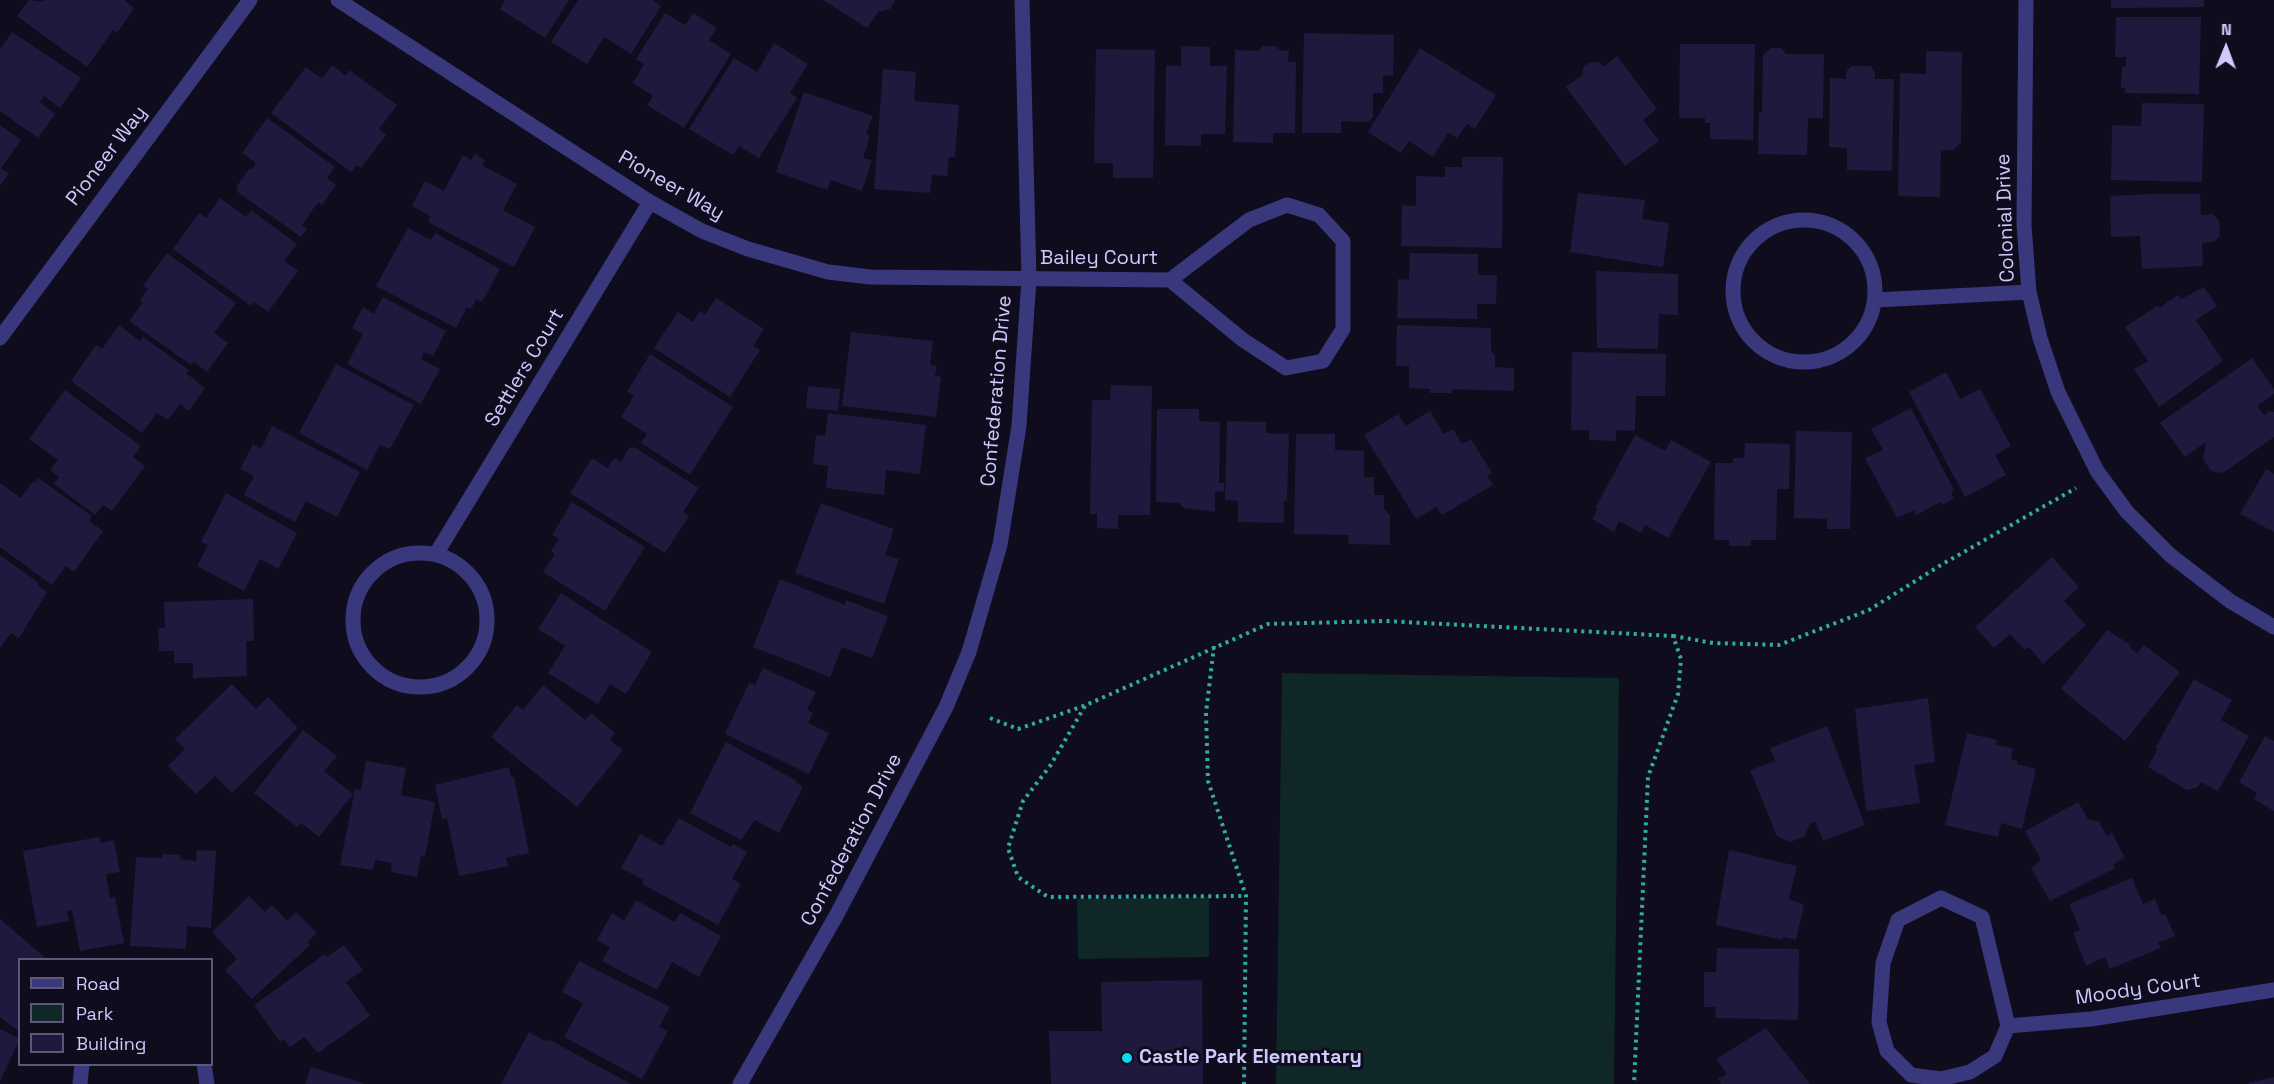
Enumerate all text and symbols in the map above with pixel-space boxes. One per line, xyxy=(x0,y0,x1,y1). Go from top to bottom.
north arrow xyxy=(2196,18,2256,78)
text: N xyxy=(2221,19,2232,40)
street label: Pioneer Way xyxy=(62,101,152,211)
street label: Pioneer Way xyxy=(614,146,728,226)
street label: Colonial Drive xyxy=(1992,153,2020,283)
street label: Bailey Court xyxy=(1040,247,1158,271)
street label: Confederation Drive xyxy=(977,294,1017,488)
street label: Settlers Court xyxy=(480,305,570,431)
street label: Confederation Drive xyxy=(796,750,908,930)
legend xyxy=(18,958,213,1066)
street label: Moody Court xyxy=(2074,969,2202,1011)
text: Road xyxy=(76,972,120,995)
text: Park xyxy=(76,1002,113,1025)
text: Building xyxy=(76,1032,146,1055)
place label: Castle Park Elementary xyxy=(1139,1046,1362,1070)
marker: Castle Park Elementary xyxy=(1120,1051,1134,1065)

